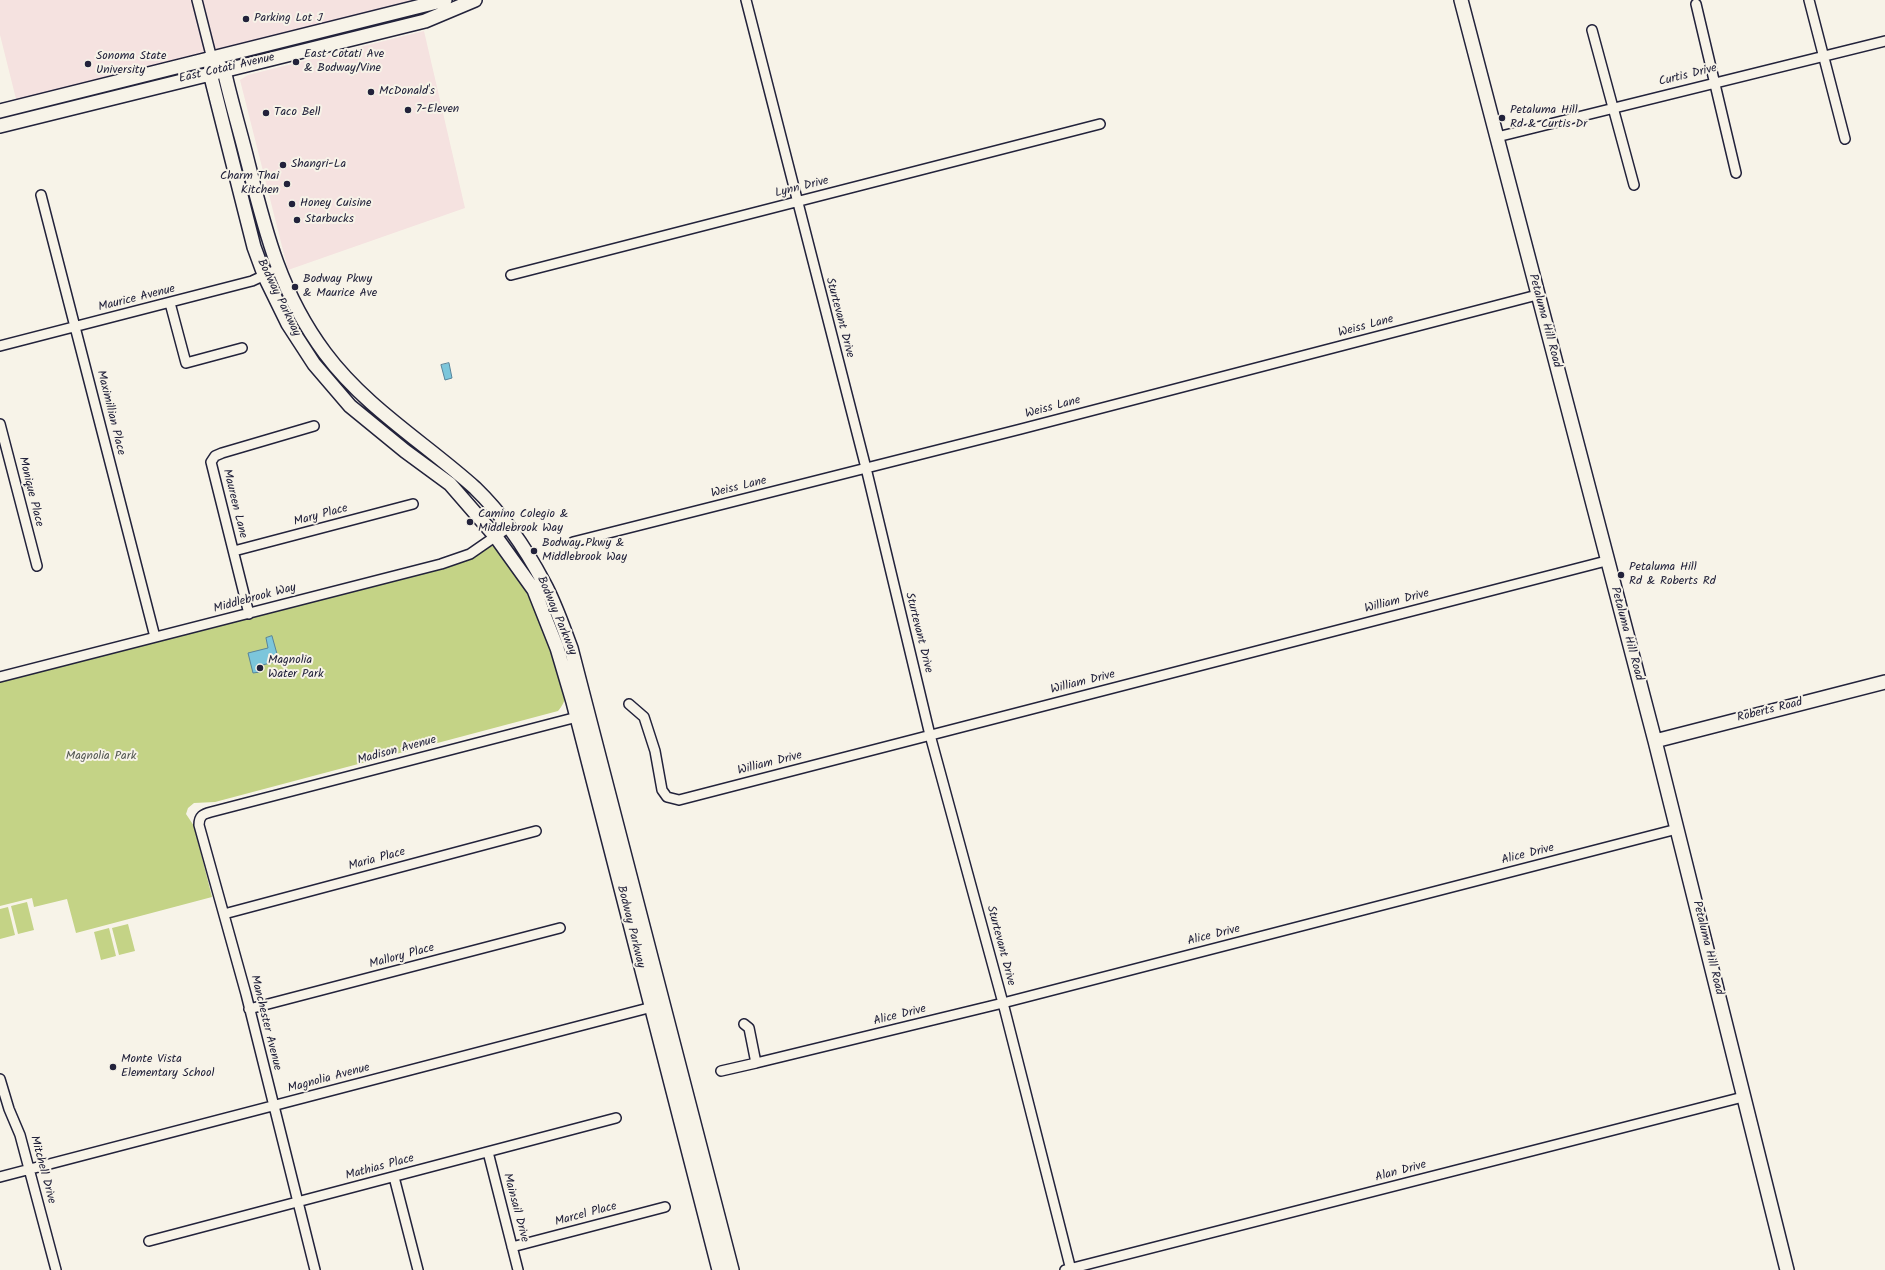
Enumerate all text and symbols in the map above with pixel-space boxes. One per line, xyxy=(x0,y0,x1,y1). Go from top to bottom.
place label: Parking Lot J xyxy=(254,12,323,26)
marker: Parking Lot J xyxy=(241,14,251,24)
place label: East Cotati Ave & Bodway/Vine xyxy=(304,48,384,76)
place label: Sonoma State University xyxy=(96,50,166,78)
street label: East Cotati Avenue xyxy=(178,51,276,87)
marker: East Cotati Ave & Bodway/Vine xyxy=(291,57,301,67)
marker: Sonoma State University xyxy=(83,59,93,69)
street label: Curtis Drive xyxy=(1657,62,1719,90)
place label: McDonald's xyxy=(379,85,435,99)
marker: McDonald's xyxy=(366,87,376,97)
place label: 7-Eleven xyxy=(416,103,459,117)
place label: Petaluma Hill Rd & Curtis Dr xyxy=(1510,104,1587,132)
marker: 7-Eleven xyxy=(403,105,413,115)
place label: Taco Bell xyxy=(274,106,321,120)
marker: Taco Bell xyxy=(261,108,271,118)
marker: Petaluma Hill Rd & Curtis Dr xyxy=(1497,113,1507,123)
place label: Shangri-La xyxy=(291,158,346,172)
marker: Shangri-La xyxy=(278,160,288,170)
place label: Charm Thai Kitchen xyxy=(220,170,279,198)
street label: Lynn Drive xyxy=(774,174,830,202)
marker: Charm Thai Kitchen xyxy=(282,179,292,189)
place label: Honey Cuisine xyxy=(300,197,371,211)
marker: Honey Cuisine xyxy=(287,199,297,209)
place label: Starbucks xyxy=(305,213,354,227)
marker: Starbucks xyxy=(292,215,302,225)
street label: Bodway Parkway xyxy=(253,257,303,339)
place label: Bodway Pkwy & Maurice Ave xyxy=(303,273,377,301)
street label: Petaluma Hill Road xyxy=(1525,273,1563,369)
street label: Sturtevant Drive xyxy=(821,276,857,360)
marker: Bodway Pkwy & Maurice Ave xyxy=(290,282,300,292)
street label: Maurice Avenue xyxy=(97,283,177,315)
street label: Weiss Lane xyxy=(1337,313,1395,341)
street label: Maximillian Place xyxy=(93,369,127,457)
street label: Weiss Lane xyxy=(1024,394,1082,422)
street label: Monique Place xyxy=(14,455,46,529)
street label: Maureen Lane xyxy=(218,468,250,540)
street label: Weiss Lane xyxy=(710,474,768,502)
street label: Mary Place xyxy=(292,502,350,530)
place label: Camino Colegio & Middlebrook Way xyxy=(478,508,568,536)
marker: Camino Colegio & Middlebrook Way xyxy=(465,517,475,527)
place label: Bodway Pkwy & Middlebrook Way xyxy=(542,537,627,565)
marker: Bodway Pkwy & Middlebrook Way xyxy=(529,546,539,556)
place label: Petaluma Hill Rd & Roberts Rd xyxy=(1629,561,1716,589)
marker: Petaluma Hill Rd & Roberts Rd xyxy=(1616,570,1626,580)
street label: Bodway Parkway xyxy=(533,574,579,658)
street label: Middlebrook Way xyxy=(212,581,298,617)
street label: Petaluma Hill Road xyxy=(1607,586,1645,682)
street label: William Drive xyxy=(1363,587,1431,617)
street label: Sturtevant Drive xyxy=(901,591,935,675)
place label: Magnolia Water Park xyxy=(268,654,324,682)
marker: Magnolia Water Park xyxy=(255,663,265,673)
street label: William Drive xyxy=(1049,668,1117,698)
street label: Roberts Road xyxy=(1736,696,1804,726)
street label: Madison Avenue xyxy=(356,734,438,768)
street label: William Drive xyxy=(736,749,804,779)
park label: Magnolia Park xyxy=(66,750,136,764)
street label: Alice Drive xyxy=(1500,842,1556,868)
street label: Maria Place xyxy=(347,846,407,874)
street label: Bodway Parkway xyxy=(613,884,647,970)
street label: Petaluma Hill Road xyxy=(1688,899,1726,997)
street label: Sturtevant Drive xyxy=(982,904,1018,988)
street label: Alice Drive xyxy=(1186,923,1242,949)
street label: Mallory Place xyxy=(368,941,436,973)
street label: Manchester Avenue xyxy=(246,974,284,1072)
street label: Alice Drive xyxy=(872,1003,928,1029)
place label: Monte Vista Elementary School xyxy=(121,1053,214,1081)
street label: Magnolia Avenue xyxy=(286,1061,372,1097)
marker: Monte Vista Elementary School xyxy=(108,1062,118,1072)
street label: Mitchell Drive xyxy=(26,1134,58,1206)
street label: Mathias Place xyxy=(344,1152,416,1184)
street label: Alan Drive xyxy=(1374,1158,1428,1186)
street label: Mainsail Drive xyxy=(499,1172,531,1244)
street label: Marcel Place xyxy=(554,1200,618,1230)

